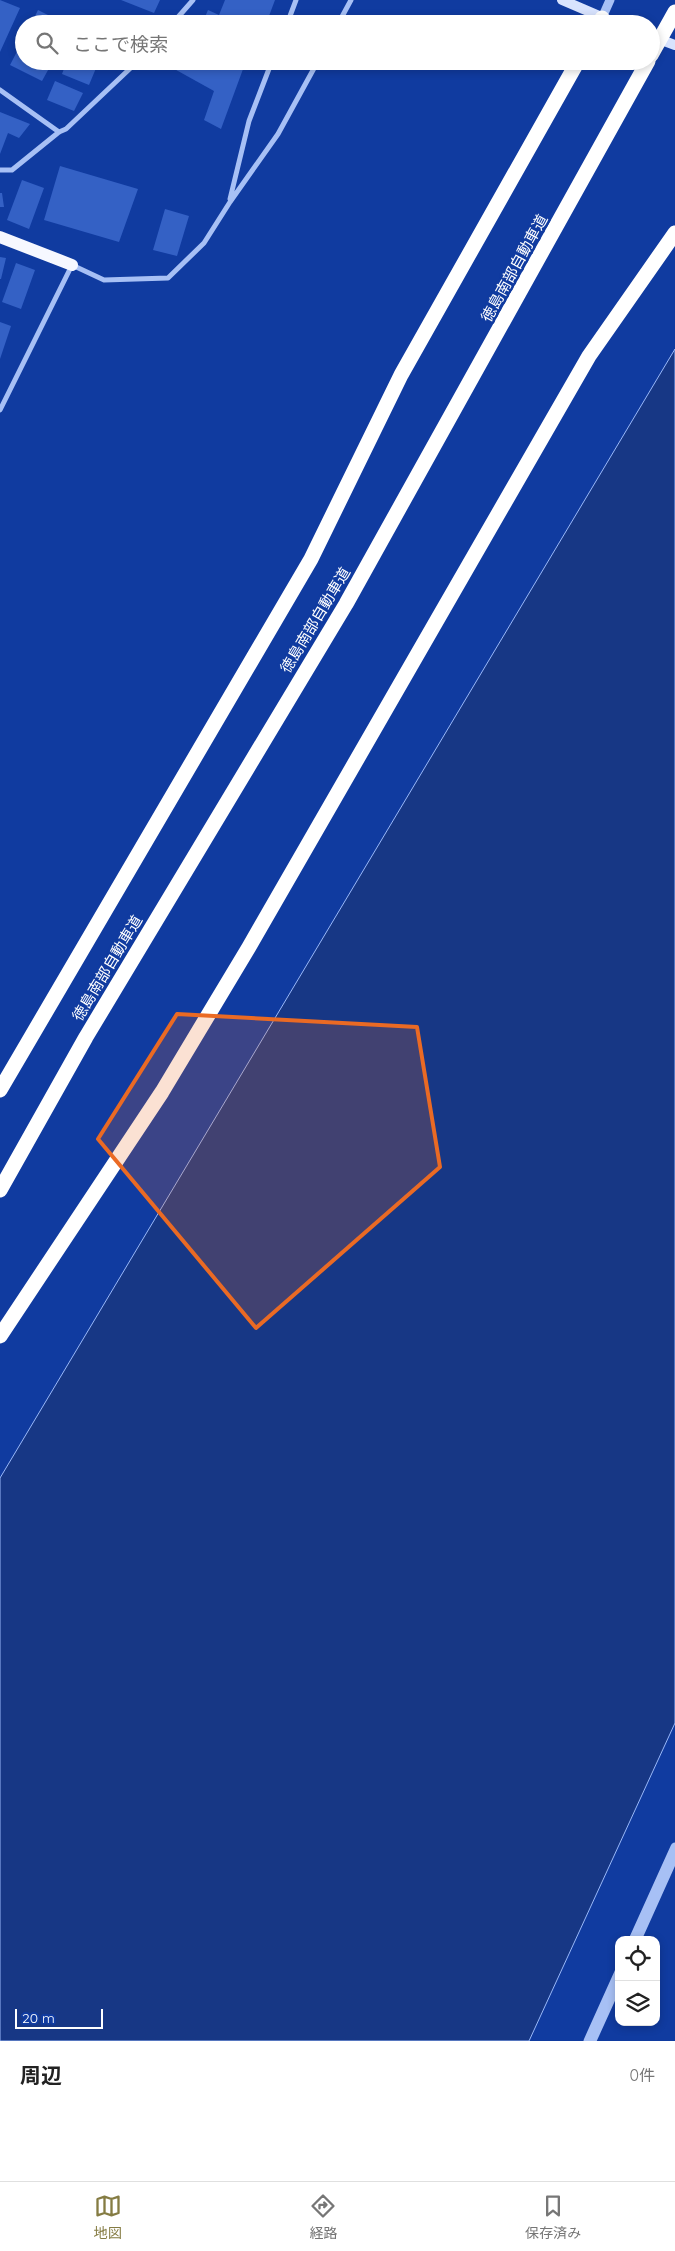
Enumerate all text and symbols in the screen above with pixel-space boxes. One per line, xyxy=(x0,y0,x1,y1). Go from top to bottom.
search box xyxy=(15,15,660,70)
icon: search xyxy=(33,29,61,57)
text: ここで検索 xyxy=(73,32,168,56)
street label: 徳島南部自動車道 xyxy=(477,211,551,325)
street label: 徳島南部自動車道 xyxy=(276,564,354,676)
street label: 徳島南部自動車道 xyxy=(68,912,146,1024)
map controls xyxy=(615,1936,660,2026)
button: locate xyxy=(615,1936,660,1981)
button: layers xyxy=(615,1981,660,2026)
scale bar xyxy=(15,2006,102,2029)
text: 20 m xyxy=(22,2009,55,2027)
text: 周辺 xyxy=(20,2062,62,2088)
text: 0件 xyxy=(629,2065,655,2085)
tab: 地図 xyxy=(94,2192,122,2242)
tab: 経路 xyxy=(309,2192,337,2242)
tab: 保存済み xyxy=(525,2192,581,2242)

